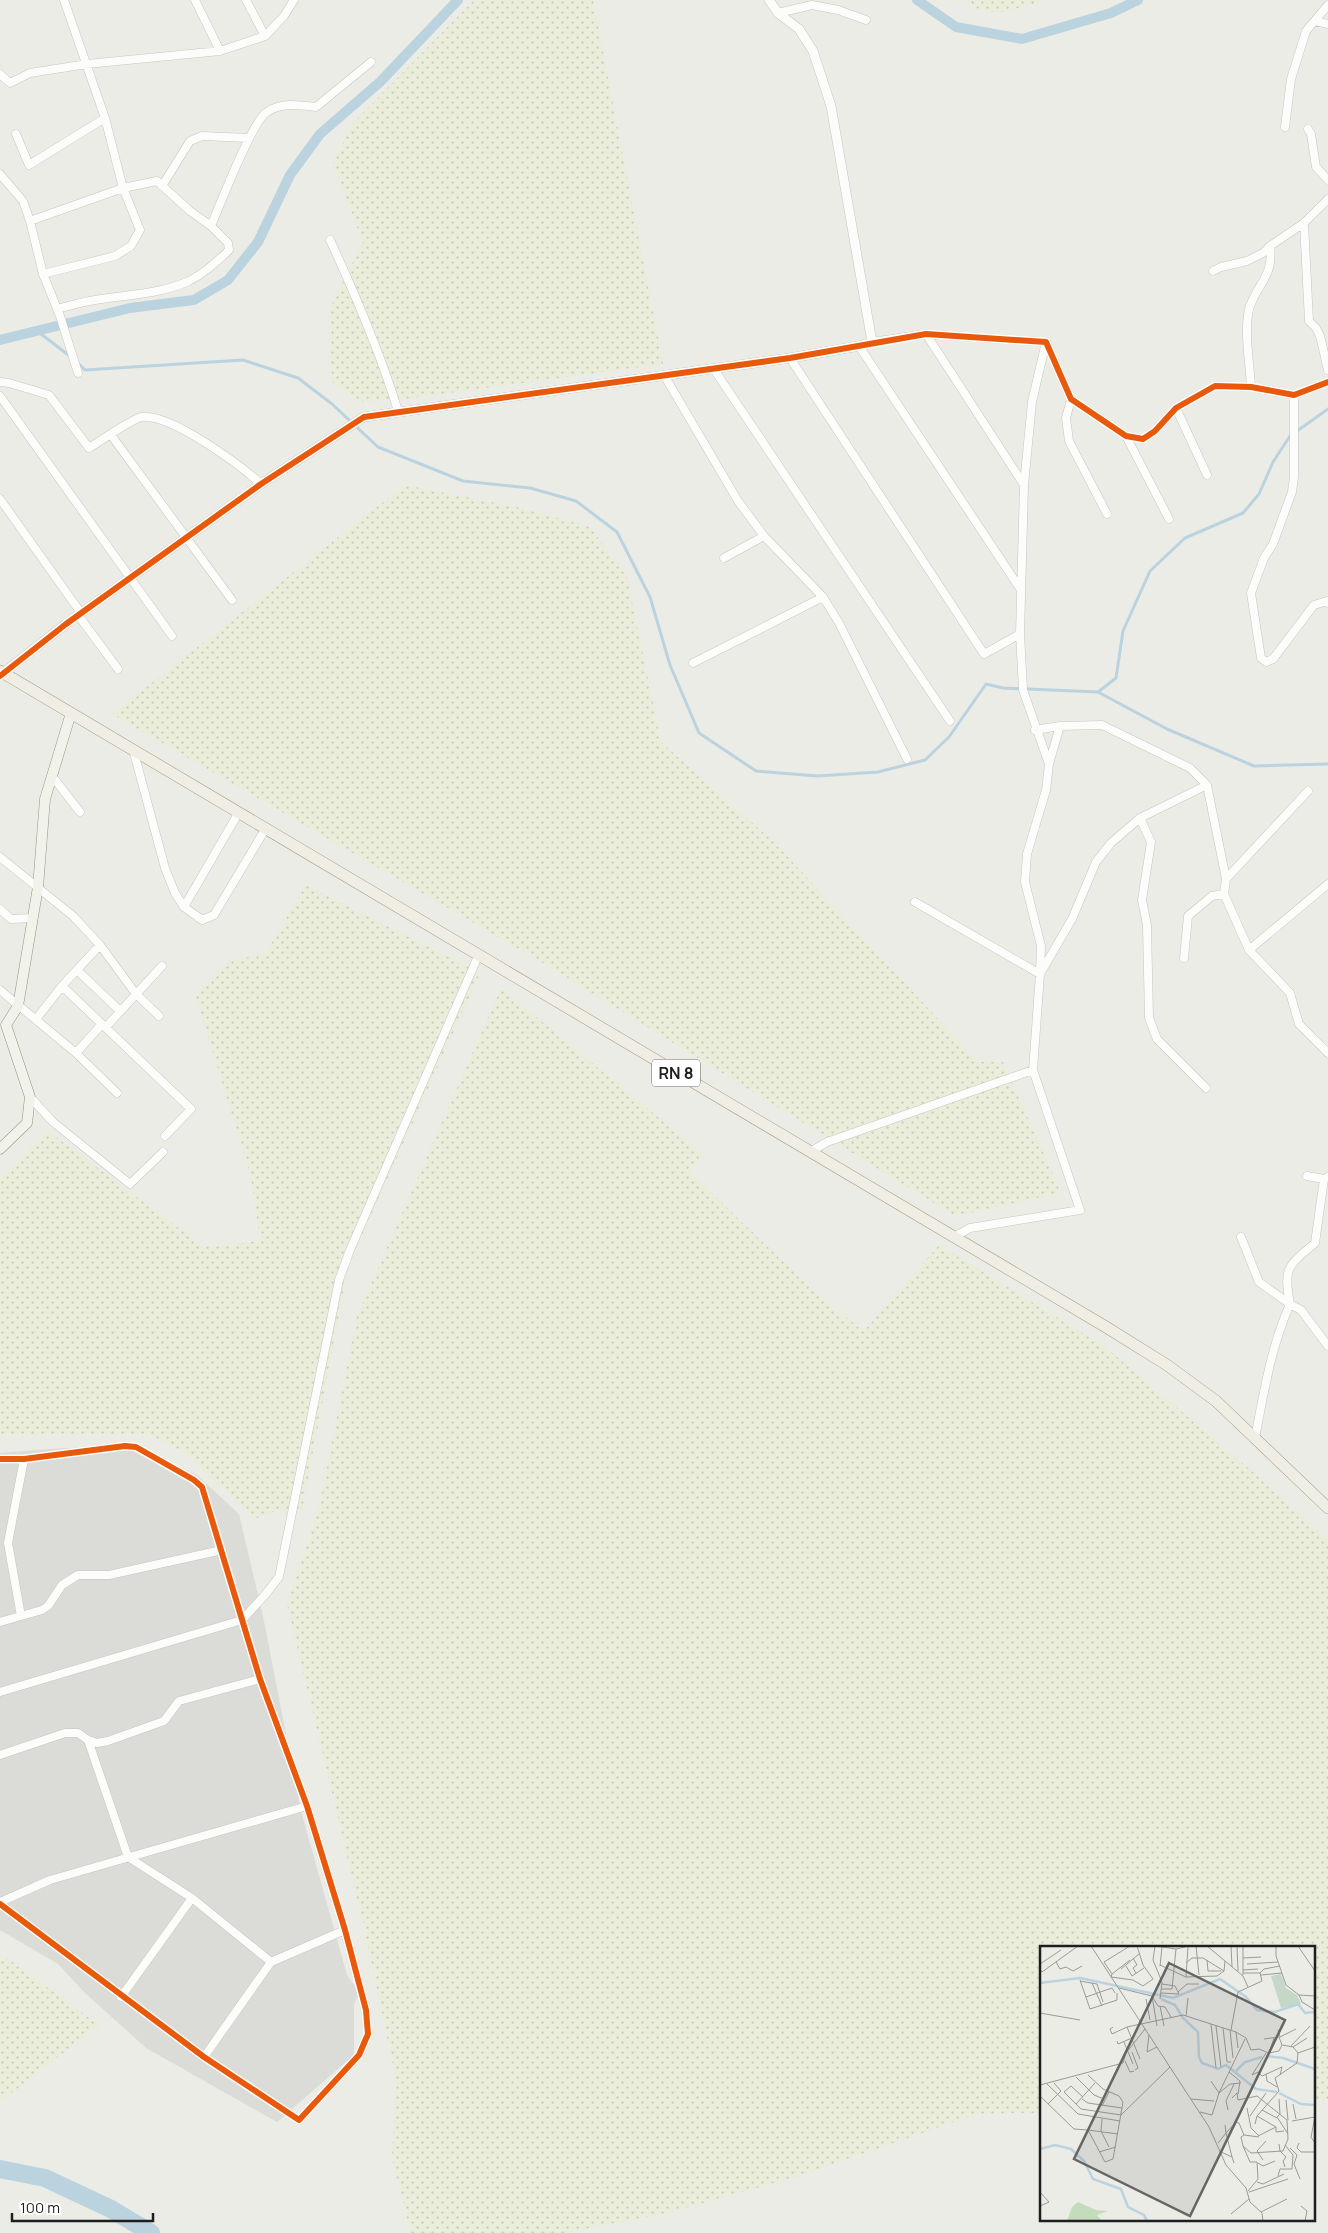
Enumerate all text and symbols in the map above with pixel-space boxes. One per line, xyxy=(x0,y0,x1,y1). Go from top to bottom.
road number: RN 8 xyxy=(652,1060,700,1086)
inset map xyxy=(1040,1946,1316,2220)
scale bar xyxy=(12,2190,154,2222)
text: 100 m xyxy=(20,2197,60,2218)

